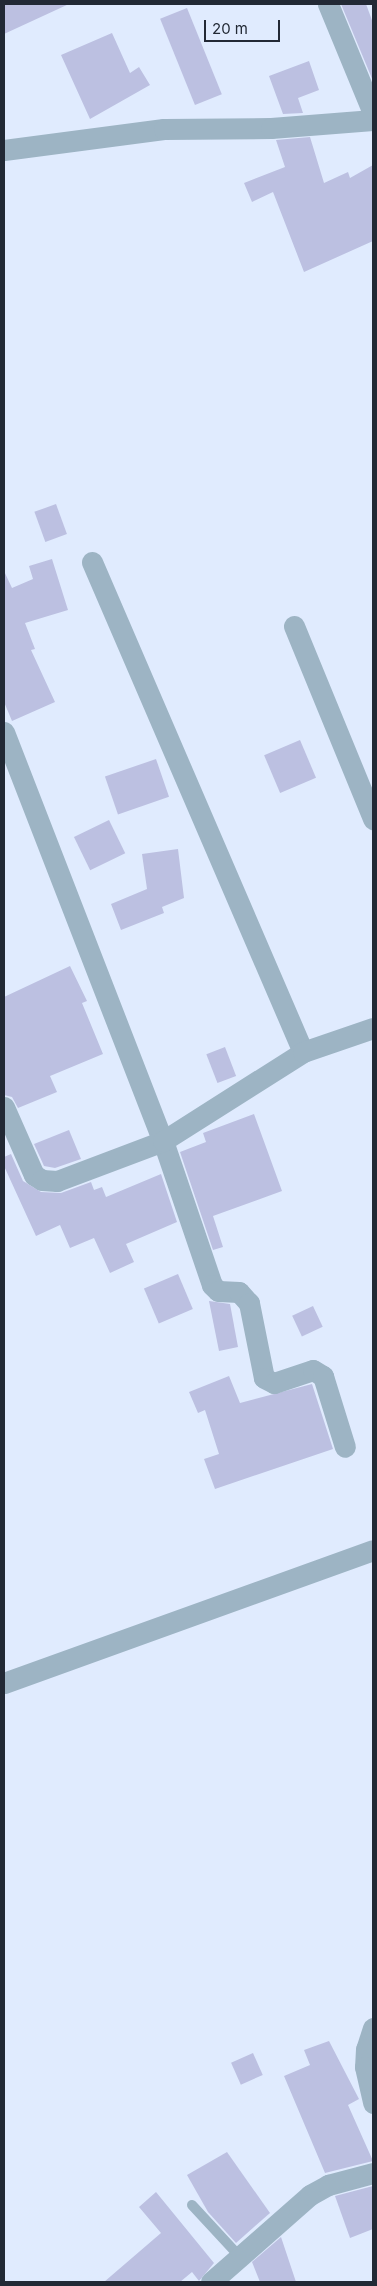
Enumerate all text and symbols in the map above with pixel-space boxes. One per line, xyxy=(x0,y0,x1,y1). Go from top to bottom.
scale bar xyxy=(207,10,283,42)
text: 20 m xyxy=(212,19,248,38)

